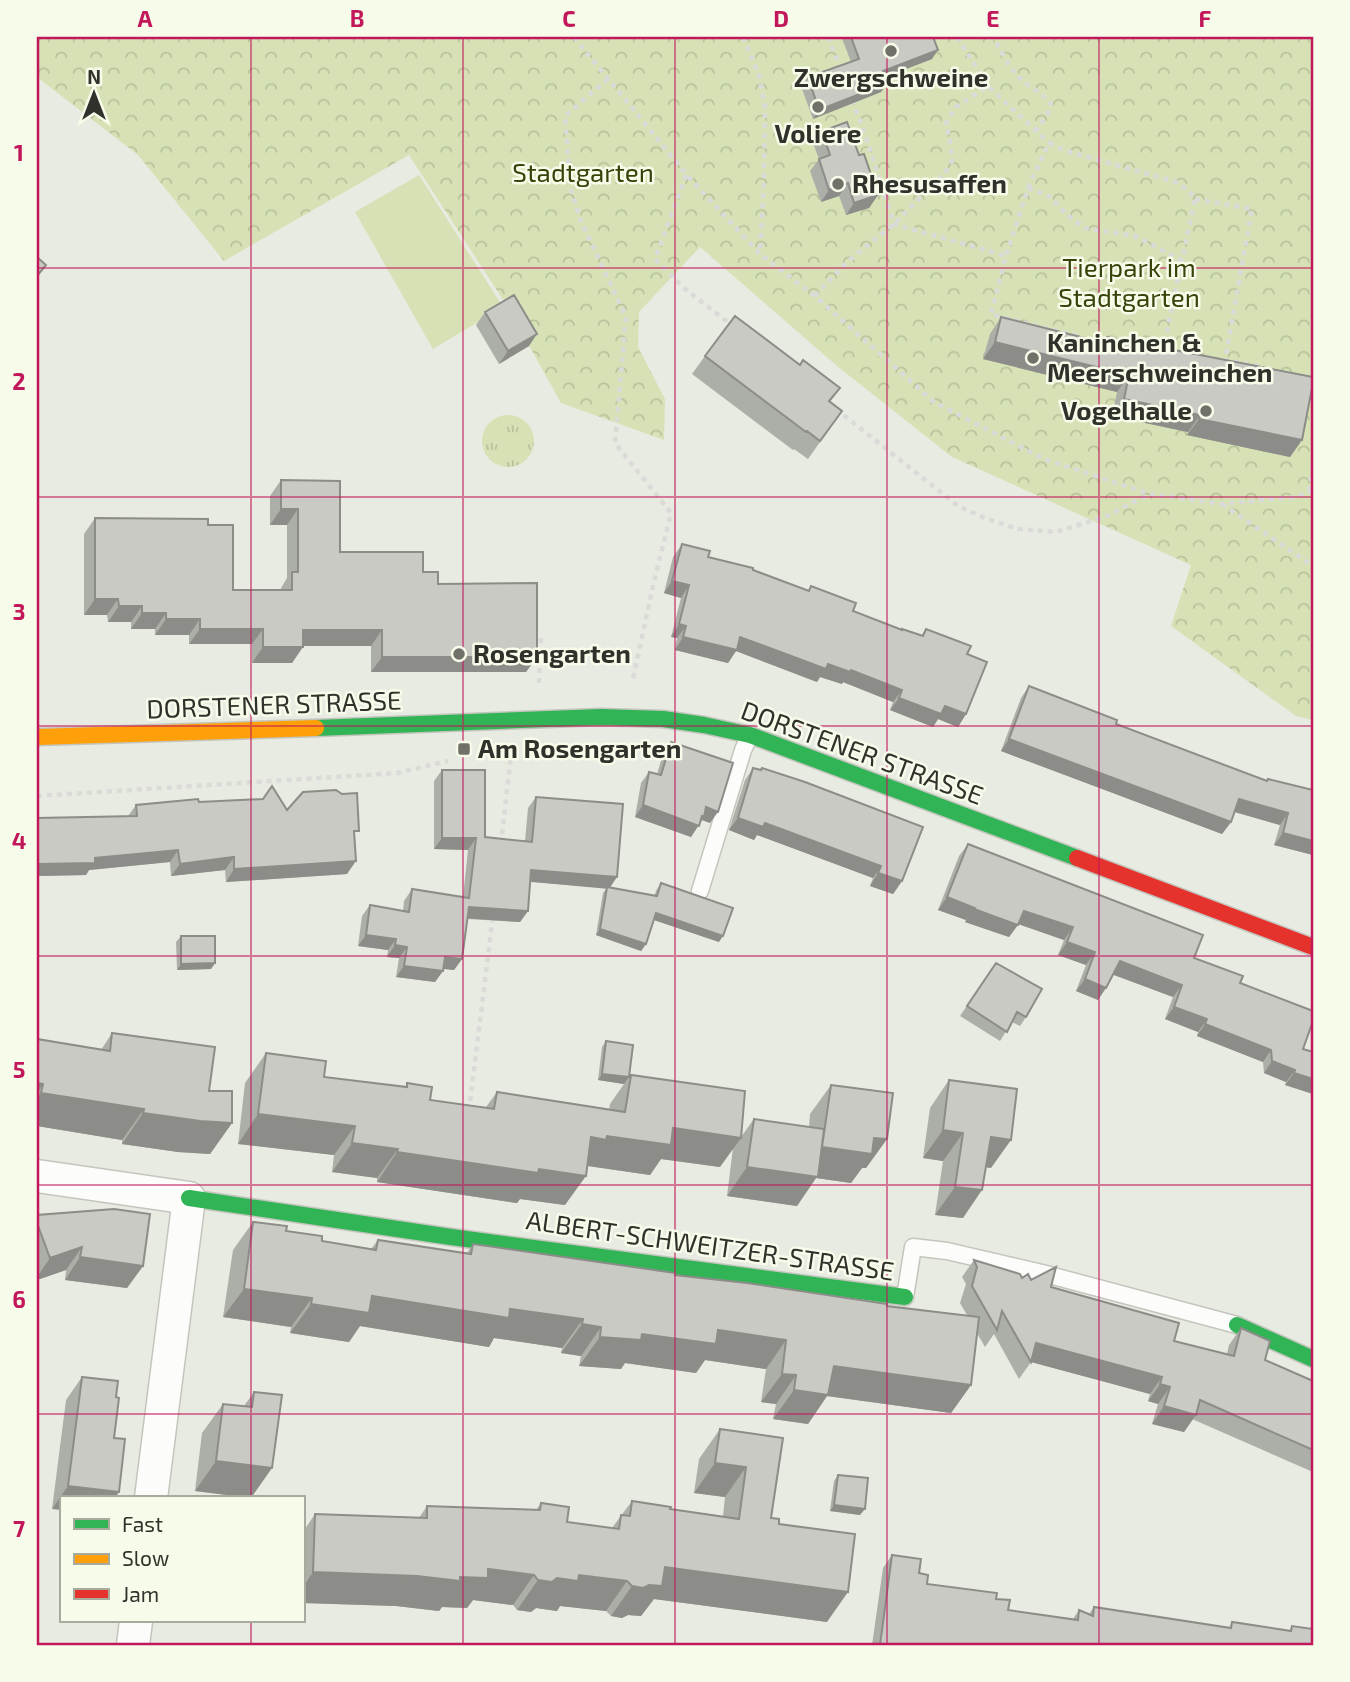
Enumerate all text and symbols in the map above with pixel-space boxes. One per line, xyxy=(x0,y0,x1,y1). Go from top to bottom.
text: A xyxy=(137,4,153,32)
text: B xyxy=(350,4,364,32)
text: C xyxy=(562,4,576,32)
text: D xyxy=(773,4,789,32)
text: E xyxy=(986,4,1000,32)
text: F xyxy=(1199,4,1212,32)
marker: Zwergschweine xyxy=(883,43,899,59)
north arrow xyxy=(60,60,130,130)
place label: Zwergschweine xyxy=(794,61,988,92)
text: N xyxy=(87,65,101,88)
marker: Voliere xyxy=(810,99,826,115)
place label: Voliere xyxy=(775,117,861,148)
text: 1 xyxy=(14,138,24,166)
park label: Stadtgarten xyxy=(512,156,654,187)
place label: Rhesusaffen xyxy=(852,167,1007,198)
marker: Rhesusaffen xyxy=(830,176,846,192)
park label: Tierpark im Stadtgarten xyxy=(1058,251,1200,312)
place label: Kaninchen & Meerschweinchen xyxy=(1047,326,1272,387)
marker: Kaninchen & Meerschweinchen xyxy=(1025,350,1041,366)
text: 2 xyxy=(12,367,26,395)
place label: Vogelhalle xyxy=(1061,394,1192,425)
marker: Vogelhalle xyxy=(1198,403,1214,419)
text: 3 xyxy=(12,597,26,625)
place label: Rosengarten xyxy=(473,637,631,668)
marker: Rosengarten xyxy=(451,646,467,662)
street label: DORSTENER STRASSE xyxy=(146,684,402,723)
street label: DORSTENER STRASSE xyxy=(737,693,988,810)
place label: Am Rosengarten xyxy=(478,732,681,763)
marker: Am Rosengarten xyxy=(456,741,472,757)
text: 4 xyxy=(12,826,26,854)
text: 5 xyxy=(13,1055,25,1083)
street label: ALBERT-SCHWEITZER-STRASSE xyxy=(524,1203,896,1286)
text: 6 xyxy=(12,1285,26,1313)
legend xyxy=(60,1496,304,1622)
text: Fast xyxy=(122,1511,163,1536)
text: 7 xyxy=(13,1514,25,1542)
text: Slow xyxy=(122,1545,169,1570)
text: Jam xyxy=(122,1581,159,1606)

